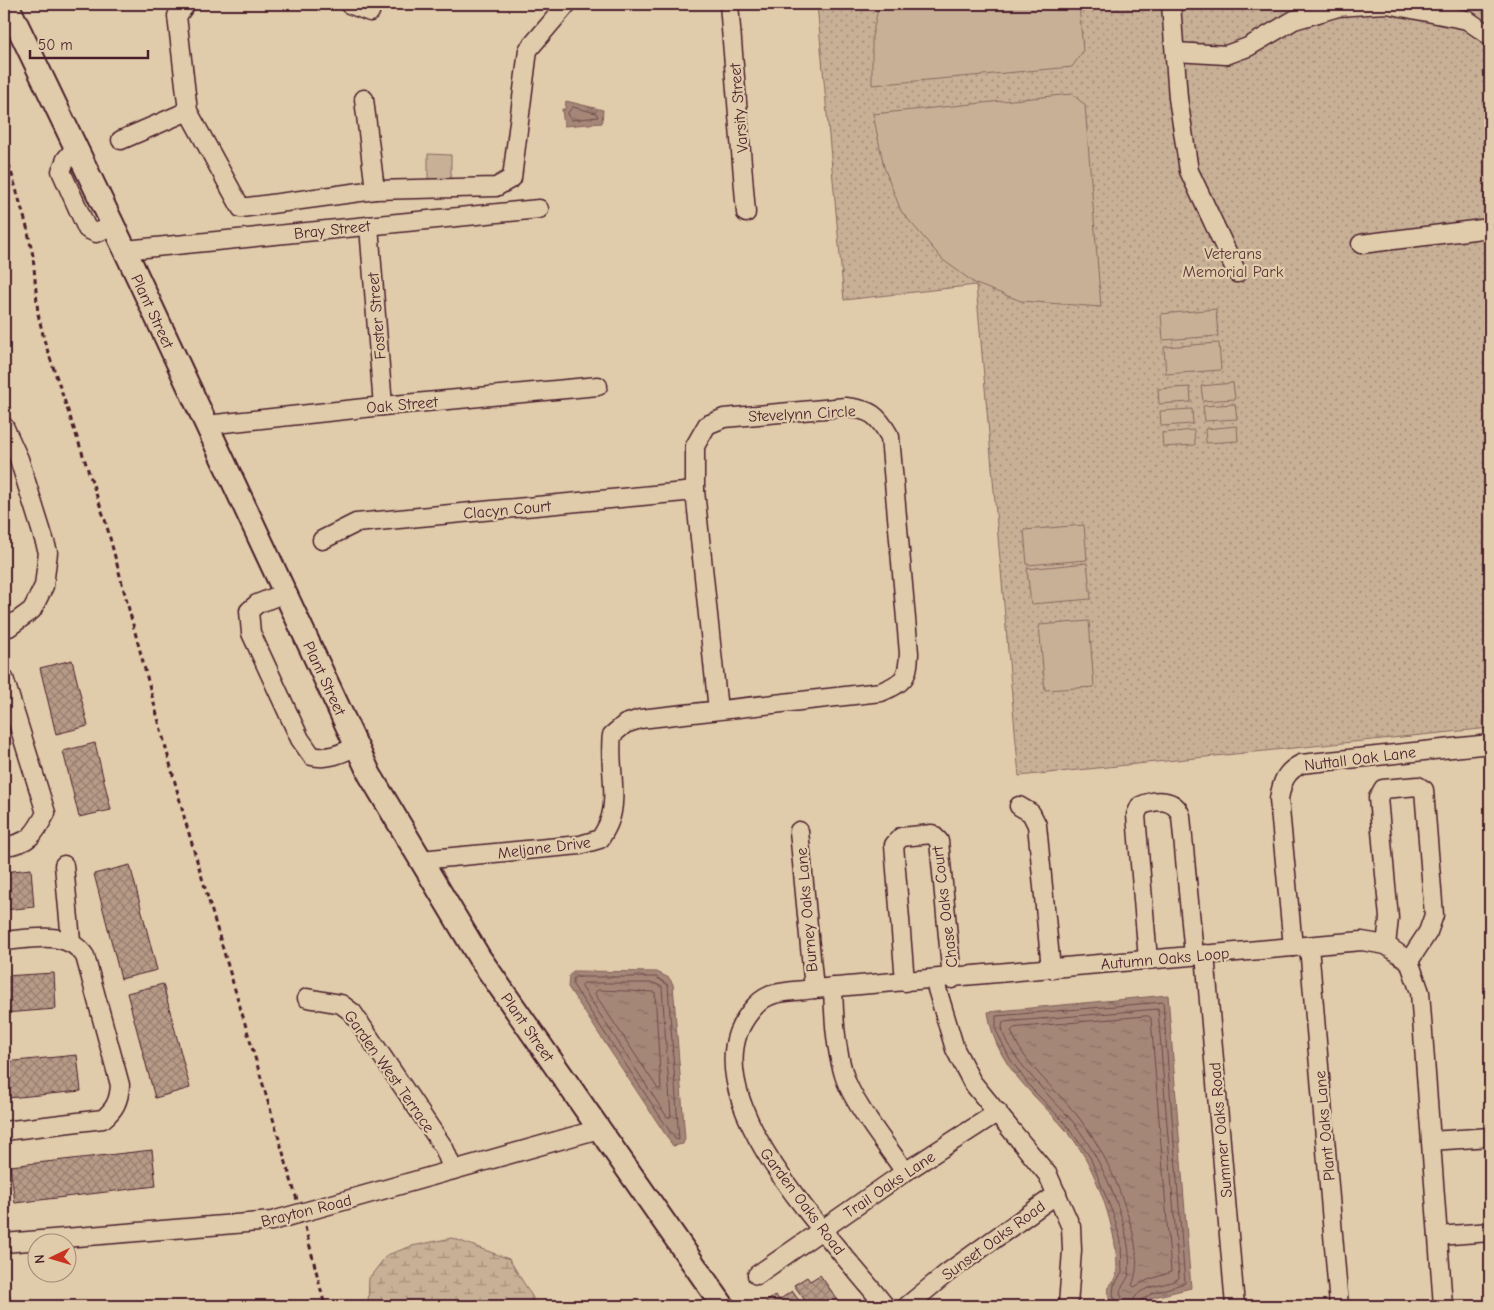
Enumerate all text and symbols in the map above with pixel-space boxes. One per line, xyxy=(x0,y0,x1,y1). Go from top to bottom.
scale bar xyxy=(30,28,148,60)
text: 50 m xyxy=(38,36,73,54)
street label: Varsity Street xyxy=(726,62,752,153)
street label: Bray Street xyxy=(293,217,372,243)
park label: Veterans Memorial Park xyxy=(1183,245,1284,281)
street label: Foster Street xyxy=(364,271,390,360)
street label: Plant Street xyxy=(127,272,177,352)
street label: Oak Street xyxy=(366,393,439,417)
street label: Stevelynn Circle xyxy=(748,402,856,426)
street label: Clacyn Court xyxy=(462,497,552,523)
street label: Plant Street xyxy=(299,639,349,719)
street label: Nuttall Oak Lane xyxy=(1303,743,1417,775)
street label: Meljane Drive xyxy=(497,833,592,863)
street label: Chase Oaks Court xyxy=(929,845,961,969)
street label: Burney Oaks Lane xyxy=(793,847,821,973)
street label: Autumn Oaks Loop xyxy=(1100,944,1230,974)
street label: Plant Street xyxy=(497,990,558,1066)
street label: Garden West Terrace xyxy=(340,1007,438,1136)
street label: Summer Oaks Road xyxy=(1206,1061,1236,1198)
street label: Plant Oaks Lane xyxy=(1311,1070,1339,1182)
street label: Garden Oaks Road xyxy=(756,1145,848,1259)
street label: Trail Oaks Lane xyxy=(840,1148,939,1222)
street label: Brayton Road xyxy=(259,1191,353,1231)
street label: Sunset Oaks Road xyxy=(938,1197,1049,1284)
north arrow xyxy=(28,1232,78,1282)
text: N xyxy=(31,1254,48,1264)

